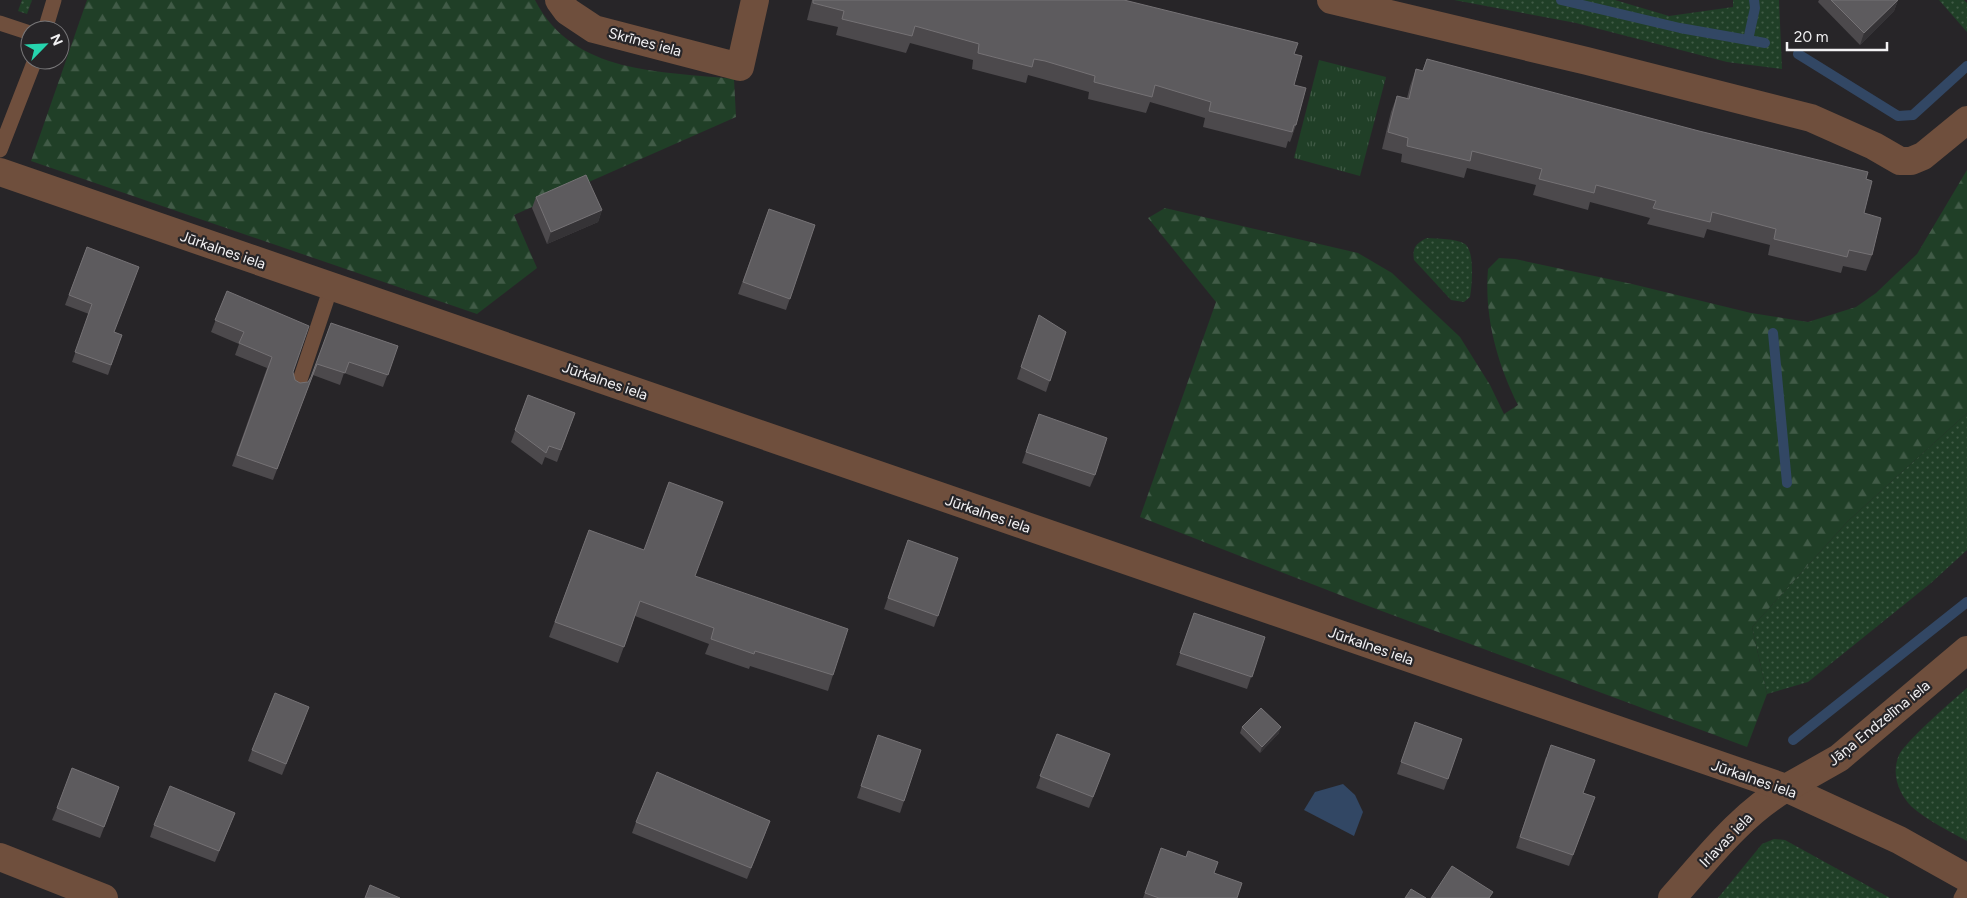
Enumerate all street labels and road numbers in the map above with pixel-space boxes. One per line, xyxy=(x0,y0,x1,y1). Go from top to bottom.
street label: Skrīnes iela xyxy=(606,24,684,60)
street label: Jūrkalnes iela xyxy=(178,227,268,273)
street label: Jūrkalnes iela xyxy=(560,358,650,404)
street label: Jūrkalnes iela xyxy=(943,491,1033,537)
street label: Jūrkalnes iela xyxy=(1326,623,1416,669)
street label: Jāņa Endzelīna iela xyxy=(1824,676,1934,770)
street label: Jūrkalnes iela xyxy=(1709,756,1799,802)
street label: Irlavas iela xyxy=(1696,809,1756,871)

